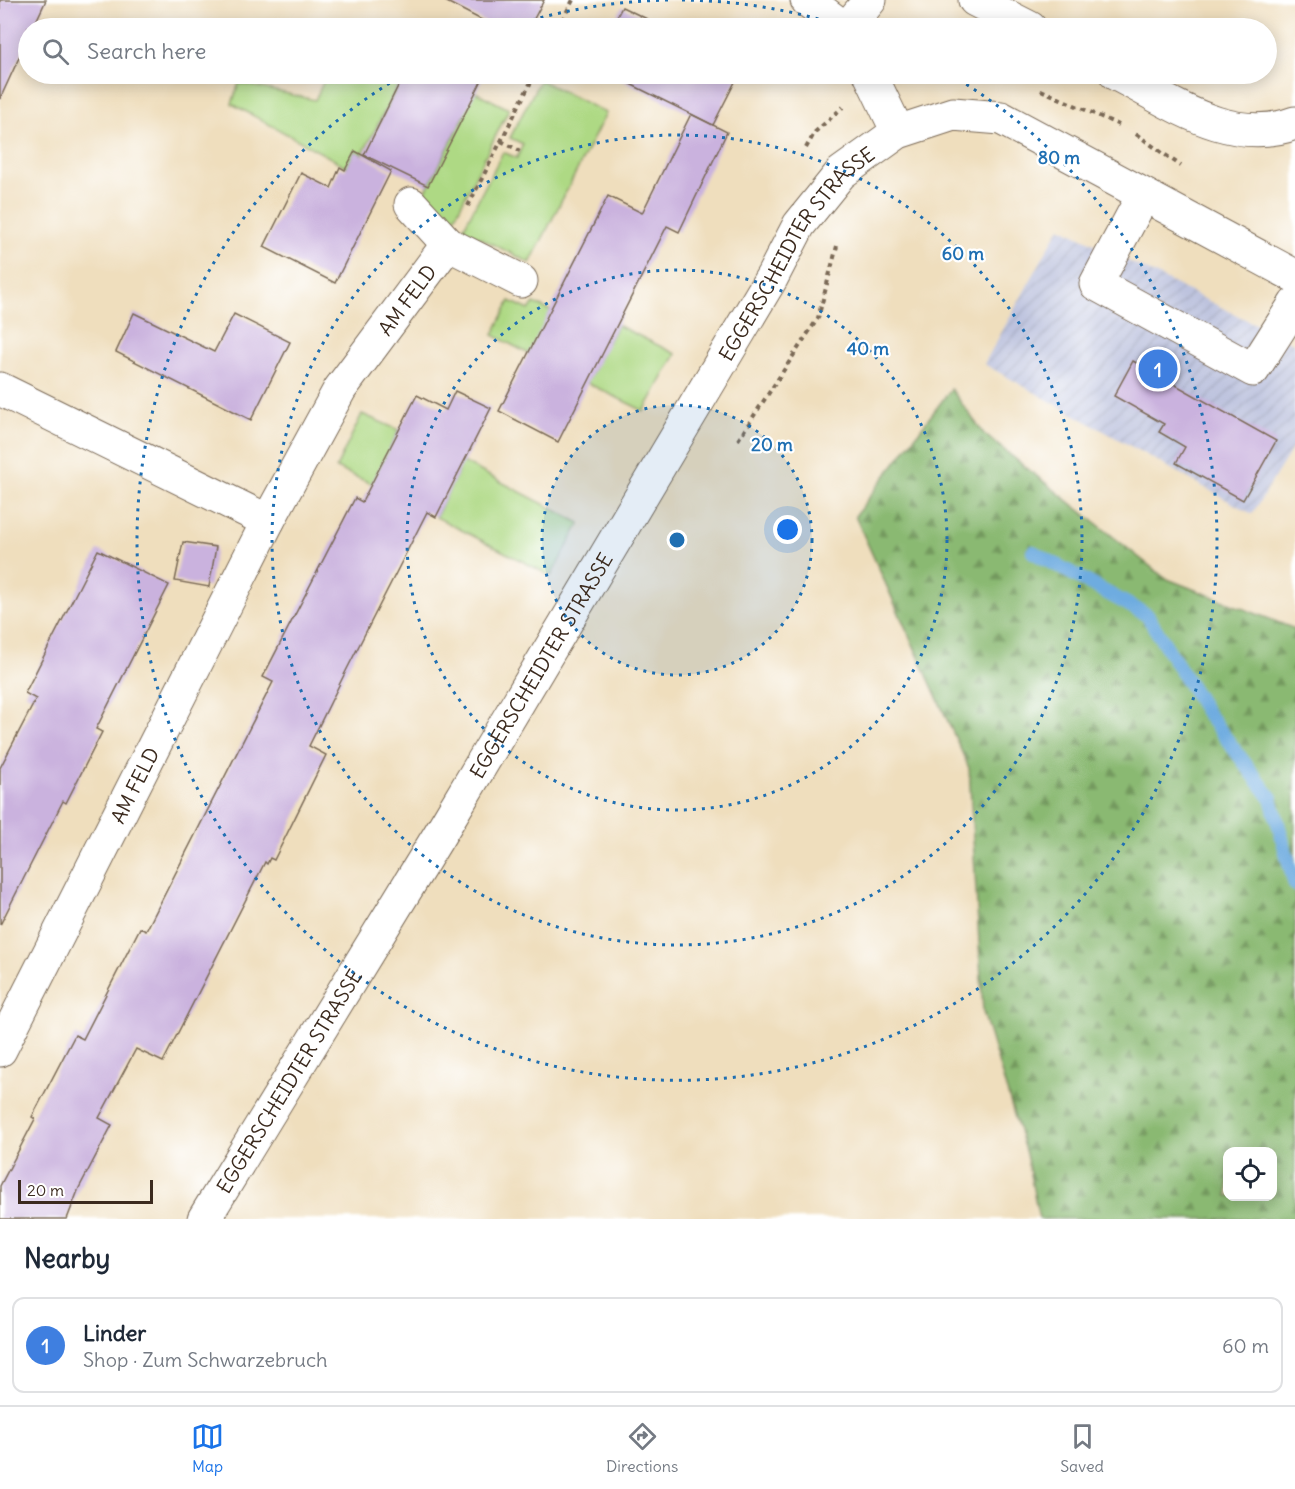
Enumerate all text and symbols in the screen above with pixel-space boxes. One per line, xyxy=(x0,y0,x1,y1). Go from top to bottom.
search box xyxy=(18,18,1277,84)
icon: search xyxy=(39,35,72,68)
text: Search here xyxy=(87,37,206,65)
street label: EGGERSCHEIDTER STRASSE xyxy=(713,141,879,365)
text: 80 m xyxy=(1038,146,1080,169)
text: 60 m xyxy=(942,242,984,265)
street label: AM FELD xyxy=(372,259,441,340)
text: 40 m xyxy=(847,337,889,360)
pin: 1 xyxy=(1138,346,1178,392)
text: 20 m xyxy=(751,433,793,456)
your location xyxy=(773,515,802,544)
centre of rings xyxy=(667,530,687,550)
street label: EGGERSCHEIDTER STRASSE xyxy=(464,548,617,782)
street label: AM FELD xyxy=(105,743,164,827)
street label: EGGERSCHEIDTER STRASSE xyxy=(211,964,367,1197)
map controls xyxy=(1223,1147,1277,1201)
button: locate xyxy=(1223,1147,1277,1201)
scale bar xyxy=(18,1177,153,1204)
text: 20 m xyxy=(27,1180,64,1200)
text: Nearby xyxy=(24,1242,110,1275)
text: Linder xyxy=(83,1319,146,1347)
text: 1 xyxy=(42,1333,49,1358)
text: 60 m xyxy=(1222,1333,1269,1358)
text: Shop · Zum Schwarzebruch xyxy=(83,1347,328,1372)
tab: Map xyxy=(191,1420,224,1476)
tab: Directions xyxy=(606,1420,678,1476)
tab: Saved xyxy=(1060,1420,1104,1476)

